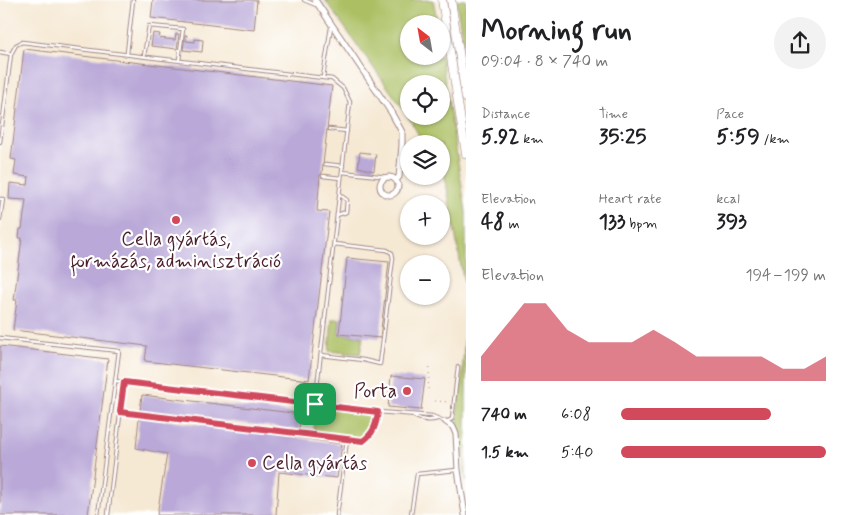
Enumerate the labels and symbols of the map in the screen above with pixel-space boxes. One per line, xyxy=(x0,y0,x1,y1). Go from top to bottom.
north arrow xyxy=(400,15,450,65)
marker: Cella gyártás, formázás, adminisztráció xyxy=(170,214,182,226)
place label: Cella gyártás, formázás, adminisztráció xyxy=(71,227,281,277)
place label: Porta xyxy=(354,379,397,404)
pin xyxy=(294,383,336,425)
marker: Porta xyxy=(401,385,413,397)
place label: Cella gyártás xyxy=(262,451,368,477)
marker: Cella gyártás xyxy=(246,457,258,469)

